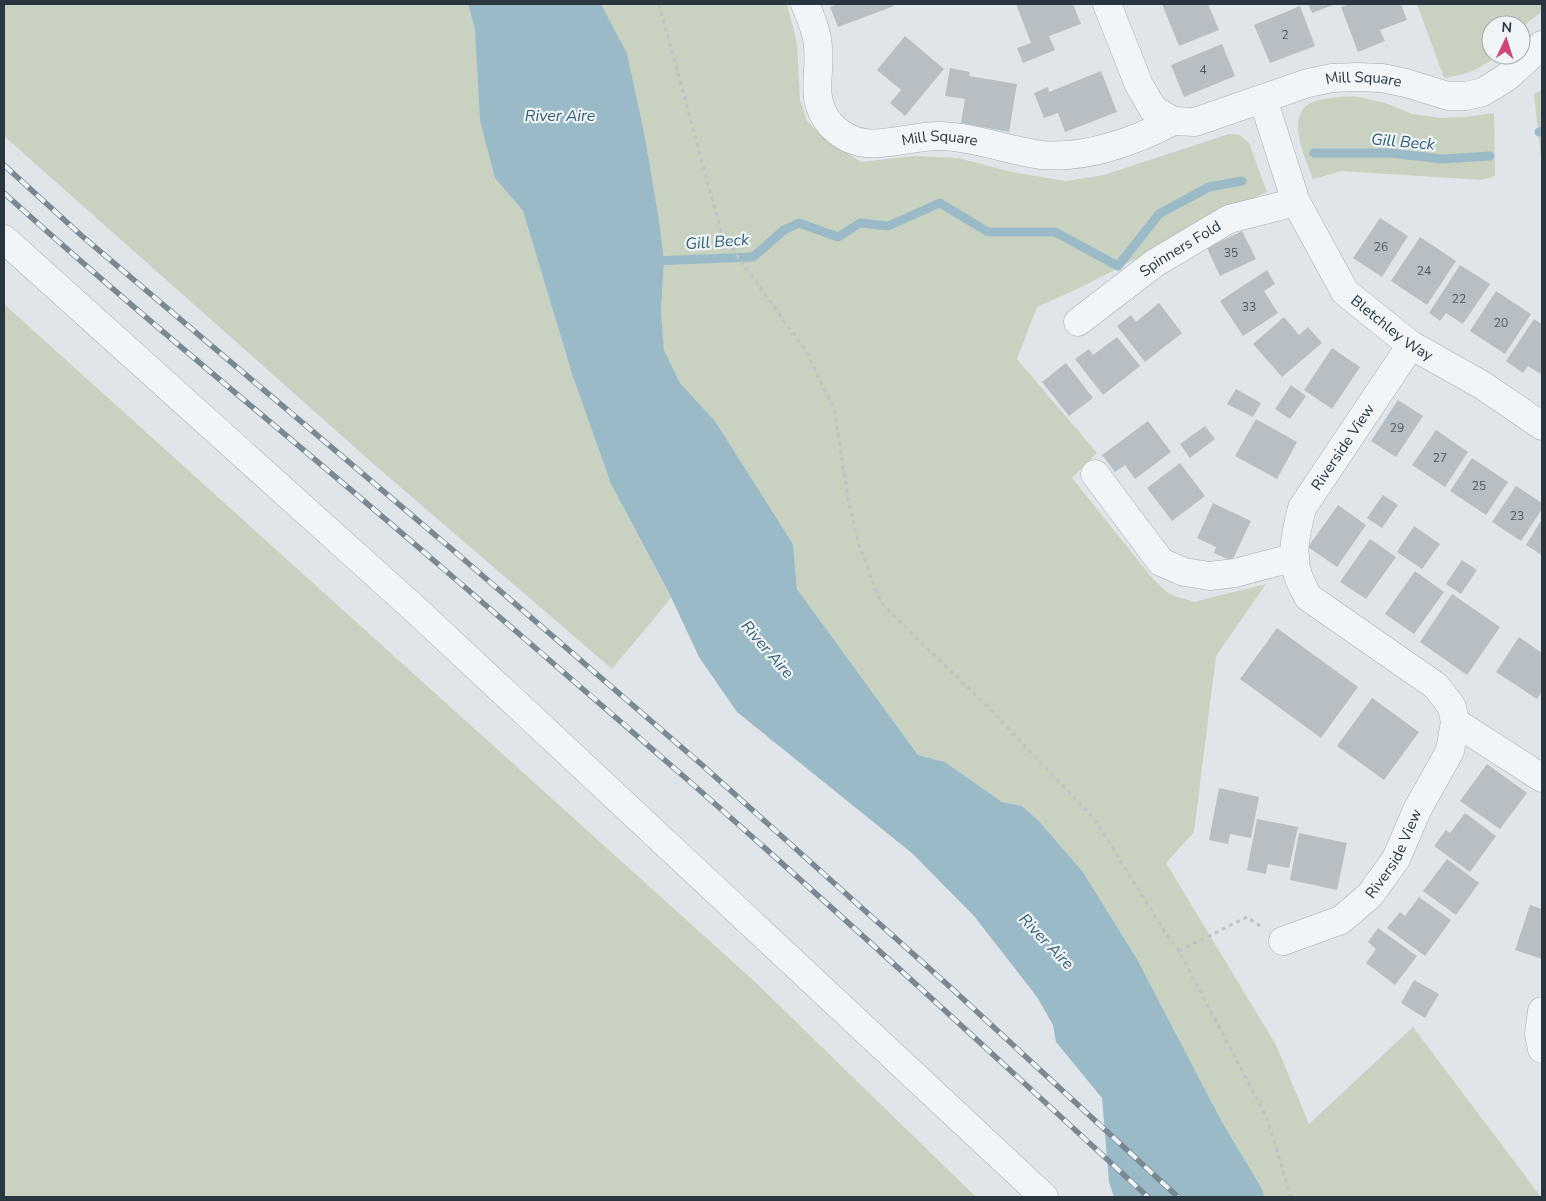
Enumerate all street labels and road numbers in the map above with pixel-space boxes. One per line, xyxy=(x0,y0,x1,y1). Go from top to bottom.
street label: Mill Square xyxy=(1323,67,1404,92)
street label: Mill Square xyxy=(900,126,980,151)
street label: Spinners Fold xyxy=(1135,216,1225,281)
street label: Bletchley Way xyxy=(1347,291,1437,366)
street label: Riverside View xyxy=(1307,400,1379,494)
street label: Riverside View xyxy=(1361,805,1426,902)

